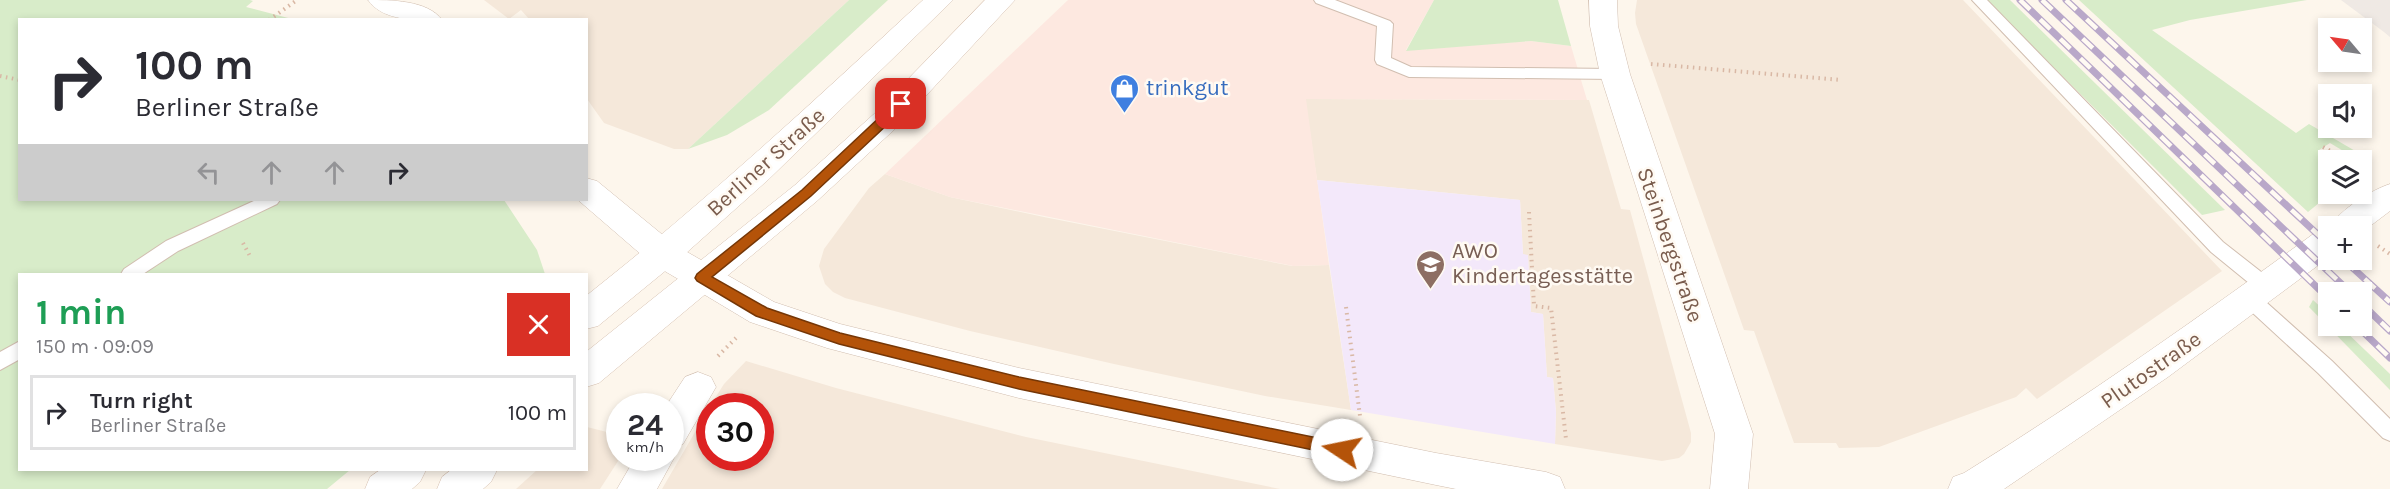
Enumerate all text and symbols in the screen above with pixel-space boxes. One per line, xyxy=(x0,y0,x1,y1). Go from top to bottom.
north arrow xyxy=(2318,18,2372,72)
map controls xyxy=(2318,18,2372,336)
text: 100 m xyxy=(135,40,254,90)
icon: right xyxy=(36,42,114,120)
shop icon: trinkgut xyxy=(1109,72,1141,114)
place label: trinkgut xyxy=(1146,75,1228,101)
pin xyxy=(875,78,926,129)
button: sound xyxy=(2318,84,2372,138)
icon: arrive xyxy=(884,87,917,120)
text: Berliner Straße xyxy=(135,91,319,123)
street label: Berliner Straße xyxy=(702,102,830,222)
button: layers xyxy=(2318,150,2372,204)
icon: left xyxy=(192,156,225,189)
icon: ahead xyxy=(255,156,288,189)
icon: ahead xyxy=(318,156,351,189)
icon: right xyxy=(381,156,414,189)
street label: Steinbergstraße xyxy=(1631,164,1709,326)
button: + xyxy=(2318,216,2372,270)
place label: AWO Kindertagesstätte xyxy=(1452,238,1633,289)
school or university icon: AWO Kindertagesstätte xyxy=(1415,248,1447,290)
button: − xyxy=(2318,282,2372,336)
text: 1 min xyxy=(36,291,126,333)
button: close xyxy=(507,293,570,356)
street label: Plutostraße xyxy=(2096,326,2206,414)
text: 150 m · 09:09 xyxy=(36,335,154,358)
text: Turn right xyxy=(90,388,193,414)
speed limit sign: 30 xyxy=(696,393,774,471)
icon: right xyxy=(39,396,72,429)
text: 100 m xyxy=(508,400,567,426)
text: 24 xyxy=(627,407,663,443)
text: Berliner Straße xyxy=(90,414,226,437)
position arrow xyxy=(1310,418,1374,482)
text: km/h xyxy=(626,438,664,456)

